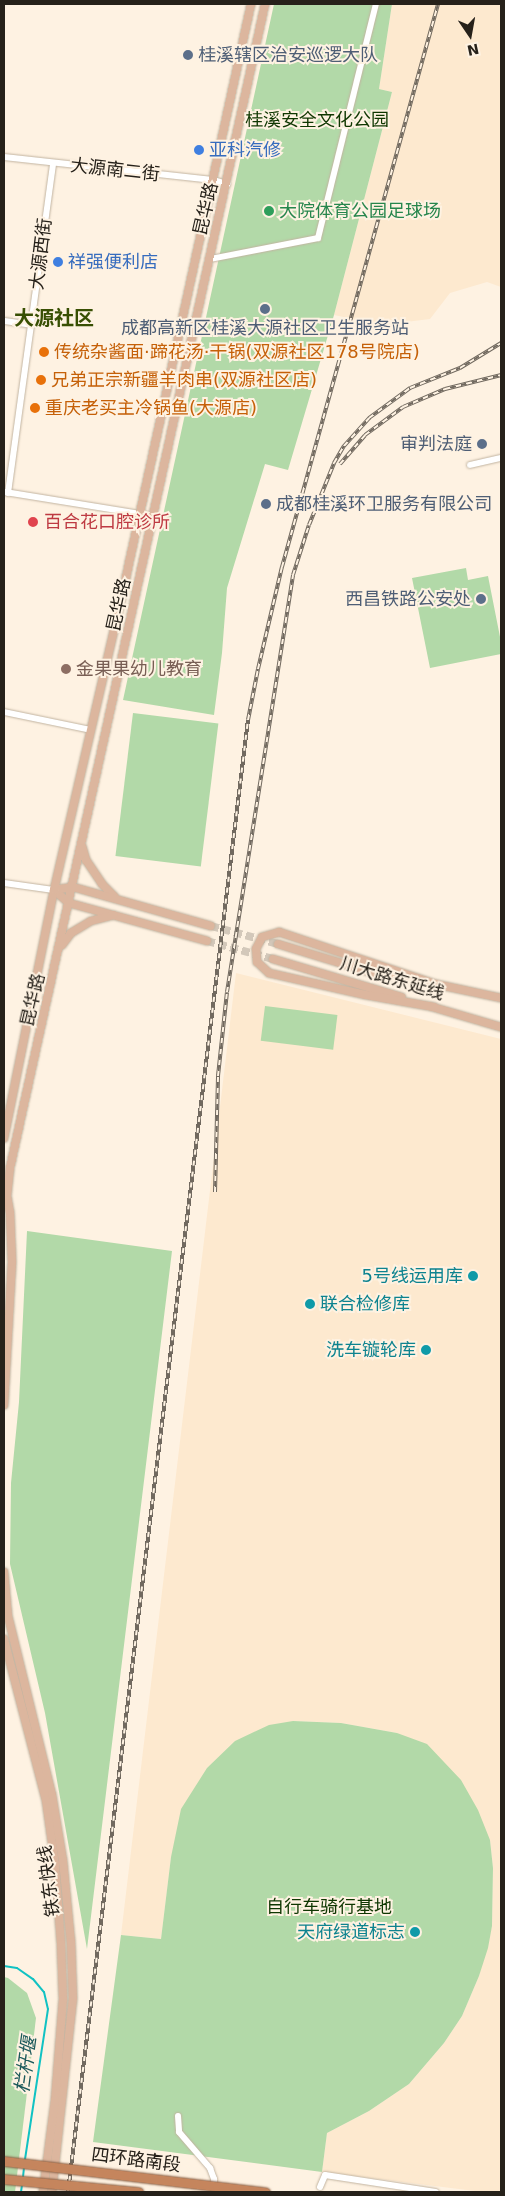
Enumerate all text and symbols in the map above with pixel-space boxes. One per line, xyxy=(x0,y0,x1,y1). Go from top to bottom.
north arrow xyxy=(445,10,495,60)
text: N xyxy=(466,41,481,59)
place label: 桂溪辖区治安巡逻大队 xyxy=(198,44,378,66)
marker: 桂溪辖区治安巡逻大队 xyxy=(182,49,194,61)
park label: 桂溪安全文化公园 xyxy=(245,109,389,131)
place label: 亚科汽修 xyxy=(209,139,281,161)
marker: 亚科汽修 xyxy=(193,144,205,156)
street label: 大源南二街 xyxy=(69,155,161,185)
street label: 昆华路 xyxy=(189,180,223,238)
place label: 大院体育公园足球场 xyxy=(279,200,441,222)
marker: 大院体育公园足球场 xyxy=(263,205,275,217)
street label: 大源西街 xyxy=(26,217,56,291)
place label: 祥强便利店 xyxy=(68,251,158,273)
marker: 祥强便利店 xyxy=(52,256,64,268)
marker: 成都高新区桂溪大源社区卫生服务站 xyxy=(259,303,271,315)
district label: 大源社区 xyxy=(14,306,94,330)
place label: 成都高新区桂溪大源社区卫生服务站 xyxy=(121,317,409,339)
place label: 传统杂酱面·蹄花汤·干锅(双源社区178号院店) xyxy=(54,341,420,363)
marker: 传统杂酱面·蹄花汤·干锅(双源社区178号院店) xyxy=(38,346,50,358)
place label: 兄弟正宗新疆羊肉串(双源社区店) xyxy=(51,369,317,391)
marker: 兄弟正宗新疆羊肉串(双源社区店) xyxy=(35,374,47,386)
place label: 重庆老买主冷锅鱼(大源店) xyxy=(45,397,257,419)
marker: 重庆老买主冷锅鱼(大源店) xyxy=(29,402,41,414)
place label: 审判法庭 xyxy=(400,433,472,455)
marker: 审判法庭 xyxy=(476,438,488,450)
place label: 成都桂溪环卫服务有限公司 xyxy=(276,493,492,515)
marker: 成都桂溪环卫服务有限公司 xyxy=(260,498,272,510)
place label: 百合花口腔诊所 xyxy=(44,511,170,533)
marker: 百合花口腔诊所 xyxy=(26,515,40,529)
street label: 昆华路 xyxy=(103,576,135,634)
place label: 西昌铁路公安处 xyxy=(345,588,471,610)
marker: 西昌铁路公安处 xyxy=(475,593,487,605)
place label: 金果果幼儿教育 xyxy=(76,658,202,680)
marker: 金果果幼儿教育 xyxy=(60,663,72,675)
street label: 川大路东延线 xyxy=(337,953,447,1005)
street label: 昆华路 xyxy=(16,971,50,1029)
place label: 5号线运用库 xyxy=(362,1265,463,1287)
marker: 5号线运用库 xyxy=(467,1270,479,1282)
place label: 联合检修库 xyxy=(320,1293,410,1315)
marker: 联合检修库 xyxy=(304,1298,316,1310)
place label: 洗车镟轮库 xyxy=(326,1339,416,1361)
marker: 洗车镟轮库 xyxy=(420,1344,432,1356)
street label: 铁东快线 xyxy=(34,1844,64,1918)
park label: 自行车骑行基地 xyxy=(266,1896,392,1918)
place label: 天府绿道标志 xyxy=(297,1921,405,1943)
marker: 天府绿道标志 xyxy=(409,1926,421,1938)
water label: 栏杆堰 xyxy=(11,2035,41,2095)
street label: 四环路南段 xyxy=(90,2144,182,2176)

